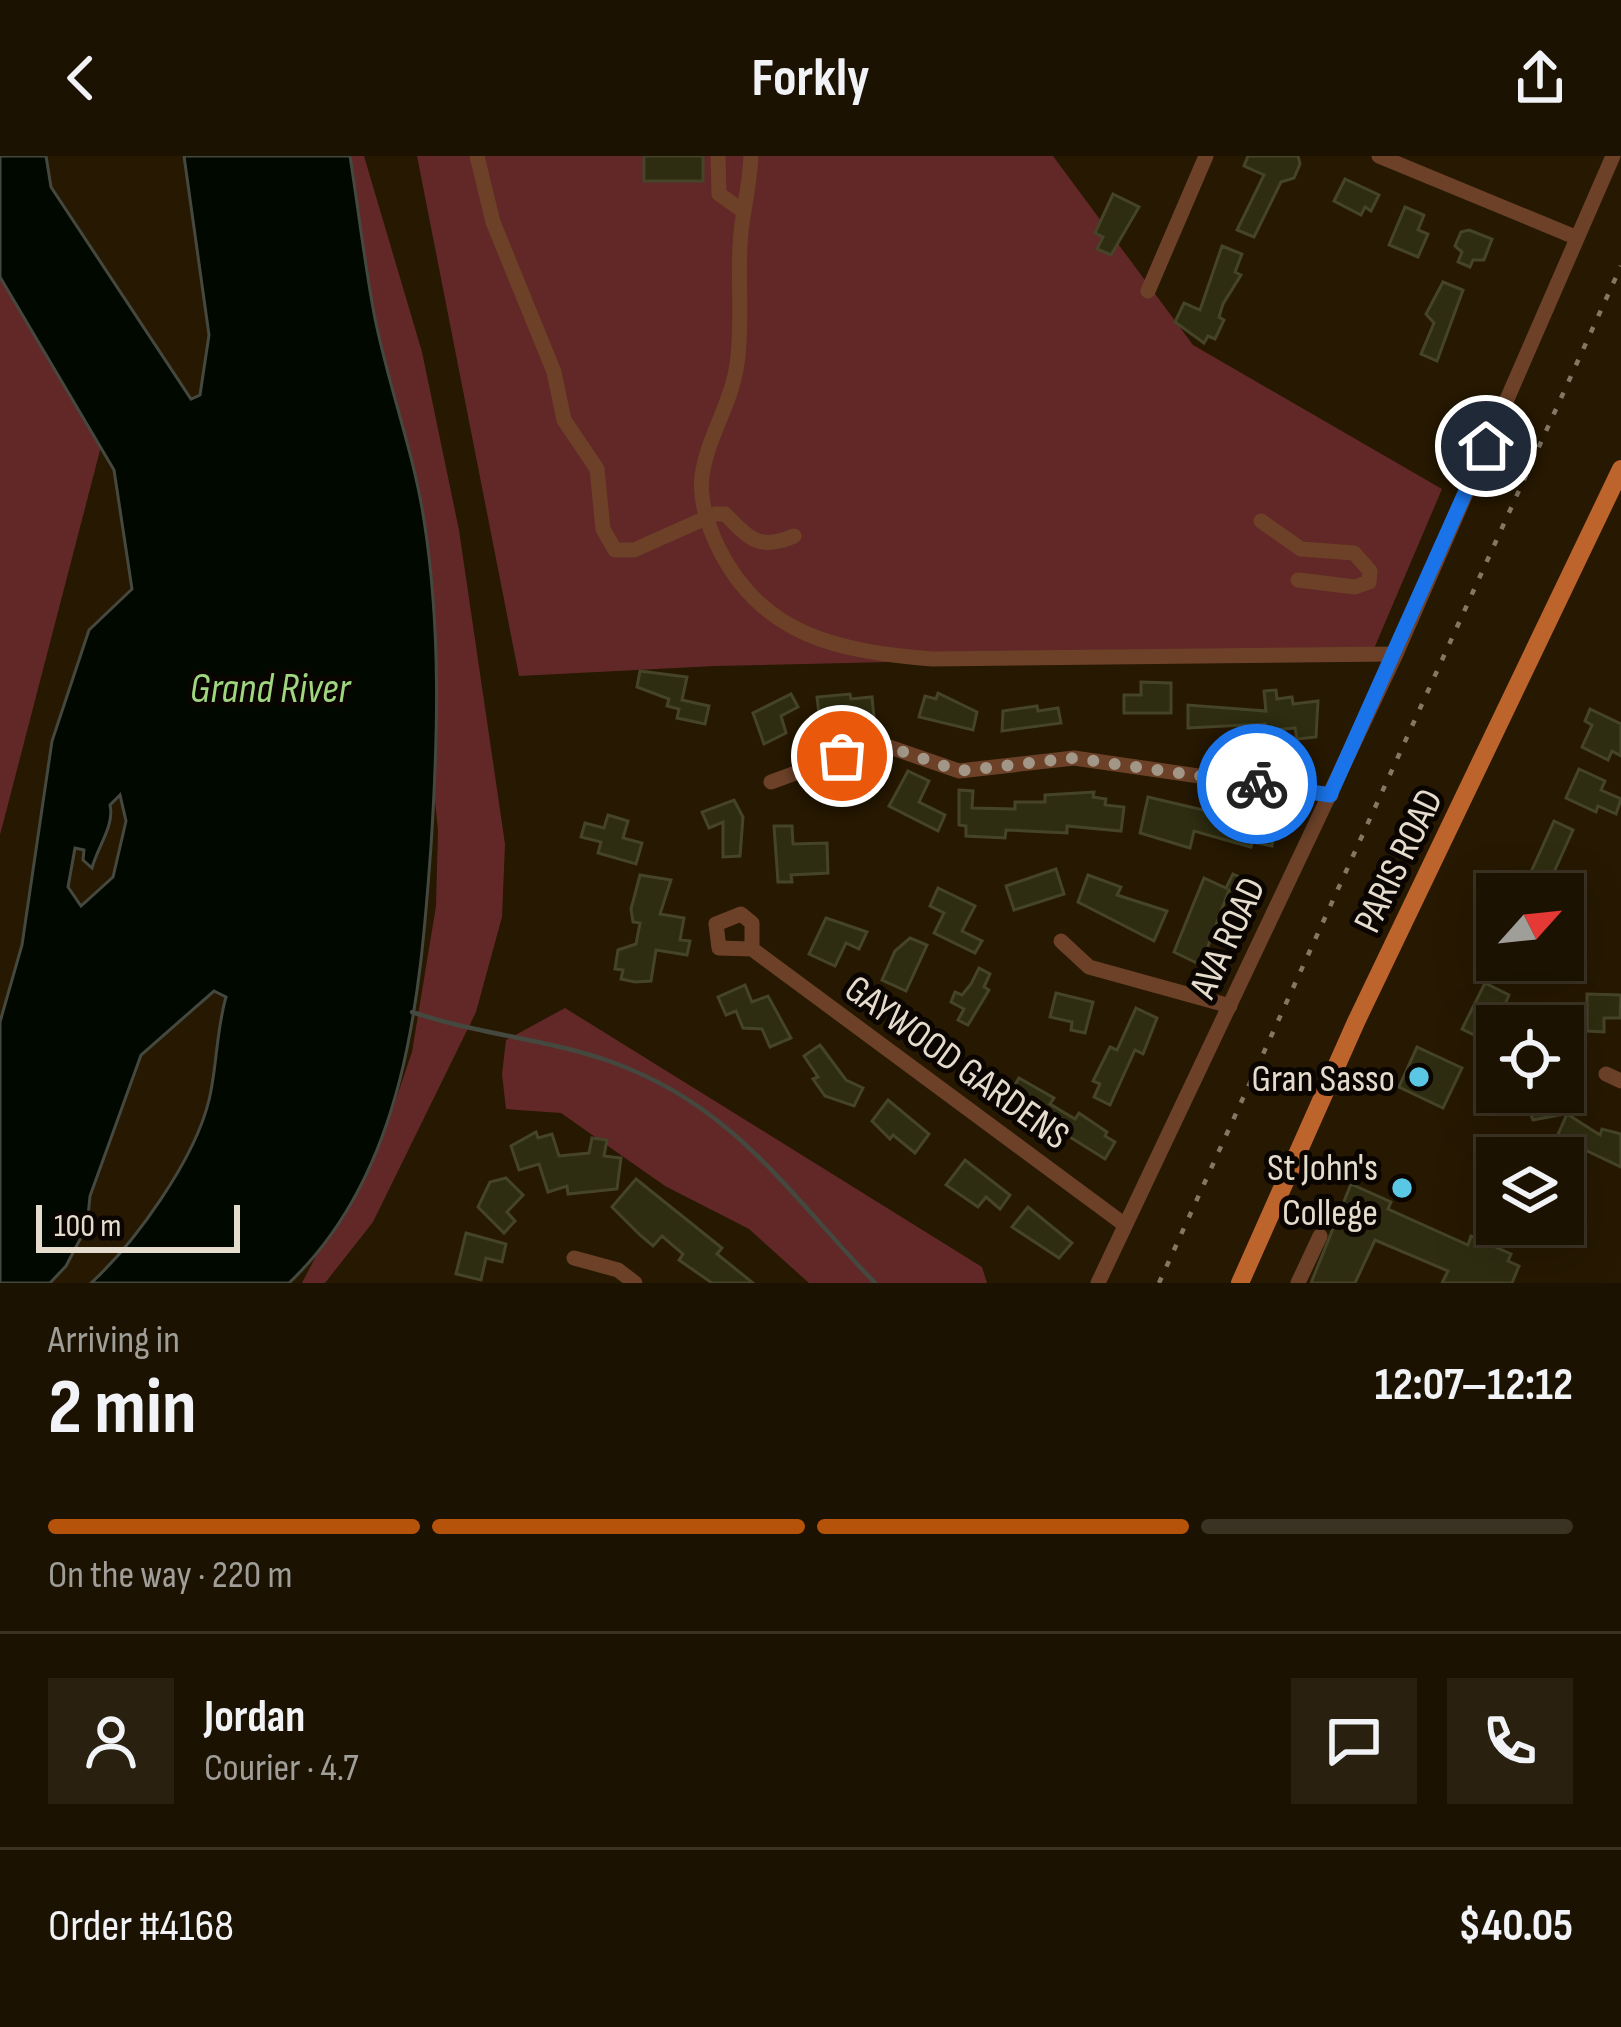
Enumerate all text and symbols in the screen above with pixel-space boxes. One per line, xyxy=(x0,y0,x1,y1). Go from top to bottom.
icon: back xyxy=(48,45,114,111)
icon: share xyxy=(1507,45,1573,111)
text: Forkly xyxy=(752,46,869,111)
pin xyxy=(1435,395,1537,497)
icon: home xyxy=(1453,413,1519,479)
water label: Grand River xyxy=(190,664,352,715)
pin xyxy=(791,705,893,807)
icon: bag xyxy=(809,723,875,789)
courier xyxy=(1197,724,1317,844)
icon: bike xyxy=(1224,751,1290,817)
street label: PARIS ROAD xyxy=(1344,782,1454,940)
street label: AVA ROAD xyxy=(1180,870,1277,1007)
north arrow xyxy=(1476,873,1584,981)
map controls xyxy=(1476,873,1584,1245)
street label: GAYWOOD GARDENS xyxy=(835,966,1078,1160)
button: locate xyxy=(1476,1005,1584,1113)
place label: Gran Sasso xyxy=(1252,1056,1395,1103)
marker: Gran Sasso xyxy=(1406,1064,1432,1090)
button: layers xyxy=(1476,1137,1584,1245)
place label: St John's College xyxy=(1267,1145,1378,1237)
marker: St John's College xyxy=(1389,1175,1415,1201)
scale bar xyxy=(36,1199,240,1252)
text: 100 m xyxy=(54,1206,121,1246)
text: Arriving in xyxy=(48,1317,180,1364)
text: 12:07–12:12 xyxy=(1375,1358,1573,1413)
text: 2 min xyxy=(48,1362,197,1455)
text: On the way · 220 m xyxy=(48,1552,293,1599)
button: person xyxy=(48,1678,174,1804)
button: chat xyxy=(1291,1678,1417,1804)
button: phone xyxy=(1447,1678,1573,1804)
text: Jordan xyxy=(204,1690,305,1745)
text: Courier · 4.7 xyxy=(204,1745,359,1792)
text: Order #4168 xyxy=(48,1899,234,1954)
text: $40.05 xyxy=(1458,1899,1573,1954)

